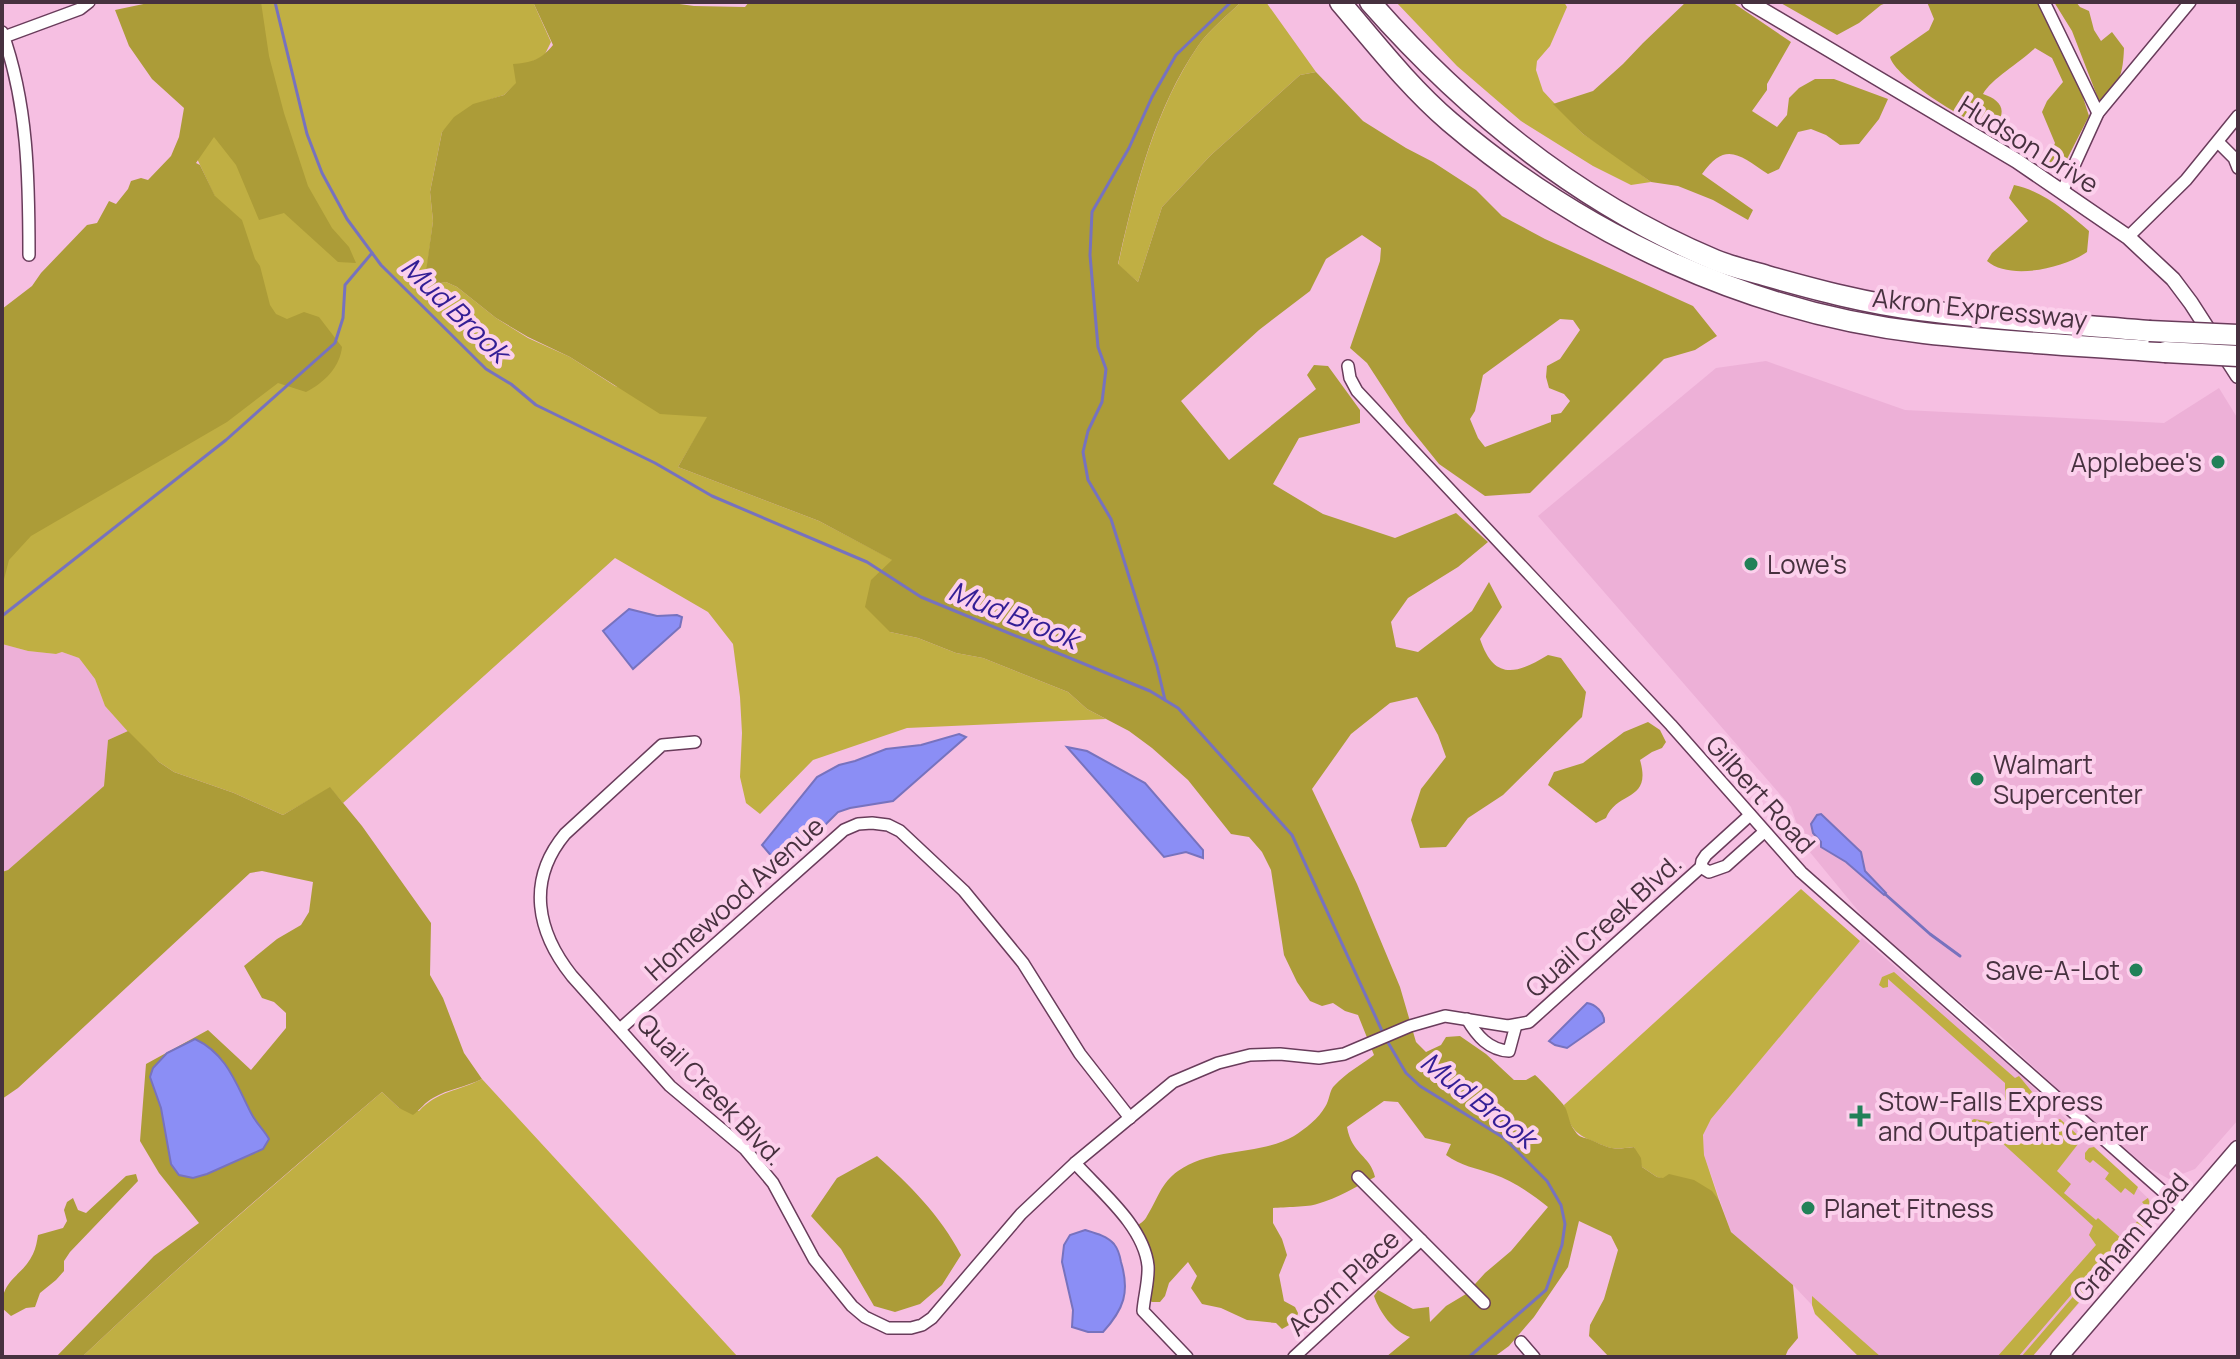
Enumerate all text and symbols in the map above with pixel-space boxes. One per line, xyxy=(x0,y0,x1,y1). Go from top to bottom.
street label: Hudson Drive xyxy=(1952,87,2106,201)
water label: Mud Brook xyxy=(394,248,521,373)
street label: Akron Expressway xyxy=(1871,279,2090,337)
place label: Applebee's xyxy=(2071,444,2202,480)
marker: Applebee's xyxy=(2209,453,2227,471)
place label: Lowe's xyxy=(1767,546,1847,582)
marker: Lowe's xyxy=(1742,555,1760,573)
water label: Mud Brook xyxy=(944,571,1088,659)
street label: Gilbert Road xyxy=(1698,727,1824,861)
place label: Walmart Supercenter xyxy=(1993,746,2143,812)
marker: Walmart Supercenter xyxy=(1968,770,1986,788)
street label: Homewood Avenue xyxy=(637,808,831,988)
street label: Quail Creek Blvd. xyxy=(1517,845,1689,1005)
place label: Save-A-Lot xyxy=(1985,952,2120,988)
marker: Save-A-Lot xyxy=(2127,961,2145,979)
street label: Quail Creek Blvd. xyxy=(629,1005,793,1173)
water label: Mud Brook xyxy=(1414,1042,1548,1158)
place label: Stow-Falls Express and Outpatient Center xyxy=(1878,1083,2149,1149)
marker: Stow-Falls Express and Outpatient Center xyxy=(1849,1105,1871,1127)
street label: Graham Road xyxy=(2064,1165,2196,1309)
place label: Planet Fitness xyxy=(1824,1190,1994,1226)
marker: Planet Fitness xyxy=(1799,1199,1817,1217)
street label: Acorn Place xyxy=(1279,1221,1407,1343)

